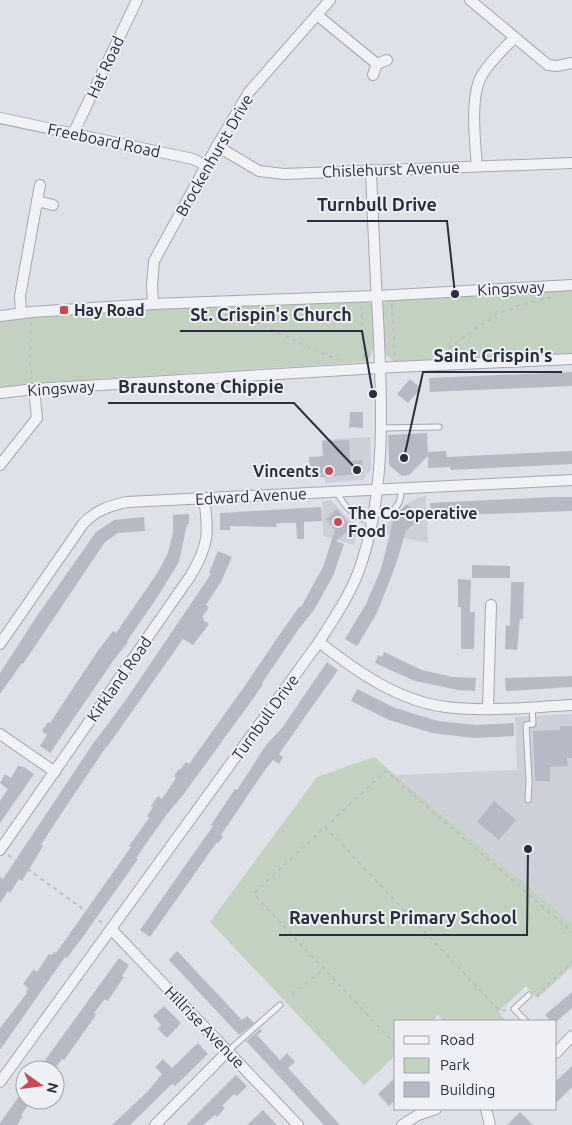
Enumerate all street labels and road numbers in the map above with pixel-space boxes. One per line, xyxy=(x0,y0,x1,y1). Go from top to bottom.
street label: Hat Road xyxy=(83,33,127,101)
street label: Brockenhurst Drive xyxy=(172,91,256,219)
street label: Freeboard Road xyxy=(46,119,162,161)
street label: Chislehurst Avenue xyxy=(322,158,460,180)
street label: Kingsway xyxy=(477,277,545,299)
street label: Kingsway xyxy=(27,377,96,399)
street label: Edward Avenue xyxy=(195,484,307,508)
street label: Kirkland Road xyxy=(83,633,155,725)
street label: Turnbull Drive xyxy=(228,671,302,763)
street label: Hillrise Avenue xyxy=(161,982,249,1072)

